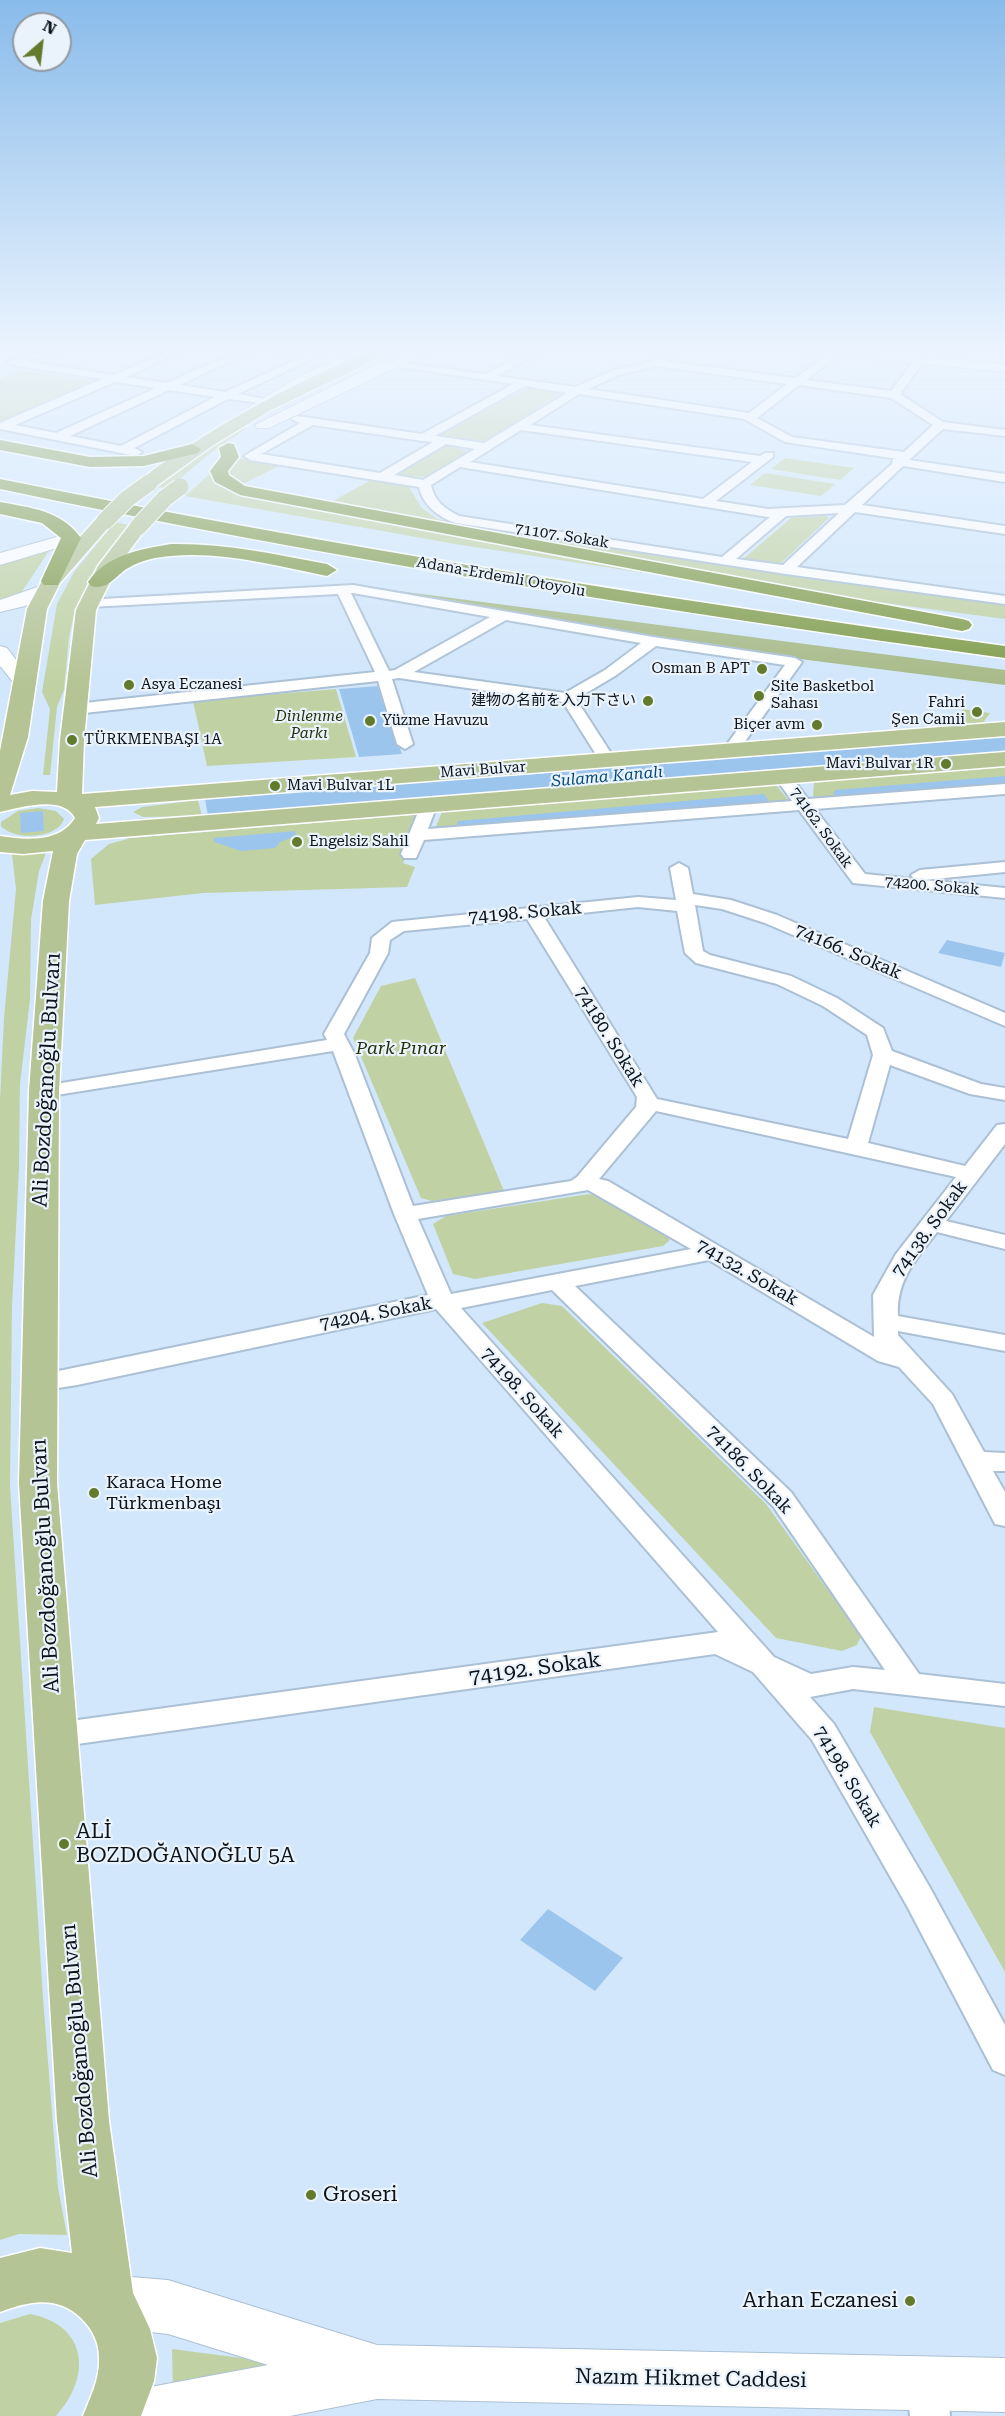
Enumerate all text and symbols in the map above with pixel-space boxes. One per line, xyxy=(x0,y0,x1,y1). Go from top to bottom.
north arrow xyxy=(12,12,72,72)
text: N xyxy=(40,16,60,39)
street label: 71107. Sokak xyxy=(514,520,610,552)
street label: Adana-Erdemli Otoyolu xyxy=(415,553,587,601)
place label: Osman B APT xyxy=(651,660,750,678)
marker: Osman B APT xyxy=(755,662,769,676)
place label: Asya Eczanesi xyxy=(141,676,242,694)
marker: Asya Eczanesi xyxy=(122,678,136,692)
place label: Site Basketbol Sahası xyxy=(771,678,874,713)
marker: Site Basketbol Sahası xyxy=(752,689,766,703)
place label: 建物の名前を入力下さい xyxy=(471,692,636,710)
marker: 建物の名前を入力下さい xyxy=(641,694,655,708)
place label: Fahri Şen Camii xyxy=(892,694,965,729)
marker: Fahri Şen Camii xyxy=(970,705,984,719)
park label: Dinlenme Parkı xyxy=(275,708,343,743)
place label: Yüzme Havuzu xyxy=(382,712,488,730)
marker: Yüzme Havuzu xyxy=(363,714,377,728)
place label: Biçer avm xyxy=(733,716,805,734)
marker: Biçer avm xyxy=(810,718,824,732)
place label: TÜRKMENBAŞI 1A xyxy=(84,731,222,749)
marker: TÜRKMENBAŞI 1A xyxy=(65,733,79,747)
place label: Mavi Bulvar 1R xyxy=(826,755,934,773)
marker: Mavi Bulvar 1R xyxy=(939,757,953,771)
street label: Mavi Bulvar xyxy=(440,758,526,782)
water label: Sulama Kanalı xyxy=(550,763,664,791)
place label: Mavi Bulvar 1L xyxy=(287,777,394,795)
marker: Mavi Bulvar 1L xyxy=(268,779,282,793)
street label: 74162. Sokak xyxy=(786,784,856,872)
place label: Engelsiz Sahil xyxy=(309,833,409,851)
marker: Engelsiz Sahil xyxy=(290,835,304,849)
street label: 74200. Sokak xyxy=(884,873,980,899)
street label: 74198. Sokak xyxy=(467,897,583,929)
street label: 74166. Sokak xyxy=(791,920,905,984)
street label: Ali Bozdoğanoğlu Bulvarı xyxy=(28,952,66,1208)
street label: 74180. Sokak xyxy=(570,983,648,1091)
park label: Park Pınar xyxy=(356,1038,446,1060)
street label: 74138. Sokak xyxy=(888,1177,972,1281)
street label: 74132. Sokak xyxy=(692,1235,802,1311)
street label: 74204. Sokak xyxy=(318,1293,434,1335)
street label: 74198. Sokak xyxy=(476,1343,568,1443)
street label: 74186. Sokak xyxy=(702,1421,796,1519)
street label: Ali Bozdoğanoğlu Bulvarı xyxy=(27,1438,65,1694)
place label: Karaca Home Türkmenbaşı xyxy=(106,1472,222,1514)
marker: Karaca Home Türkmenbaşı xyxy=(87,1486,101,1500)
street label: 74192. Sokak xyxy=(467,1647,603,1691)
street label: 74198. Sokak xyxy=(808,1723,886,1831)
place label: ALİ BOZDOĞANOĞLU 5A xyxy=(76,1819,295,1869)
marker: ALİ BOZDOĞANOĞLU 5A xyxy=(57,1837,71,1851)
street label: Ali Bozdoğanoğlu Bulvarı xyxy=(56,1923,104,2179)
place label: Groseri xyxy=(323,2182,397,2208)
marker: Groseri xyxy=(304,2188,318,2202)
place label: Arhan Eczanesi xyxy=(743,2288,898,2314)
marker: Arhan Eczanesi xyxy=(903,2294,917,2308)
street label: Nazım Hikmet Caddesi xyxy=(575,2364,807,2394)

